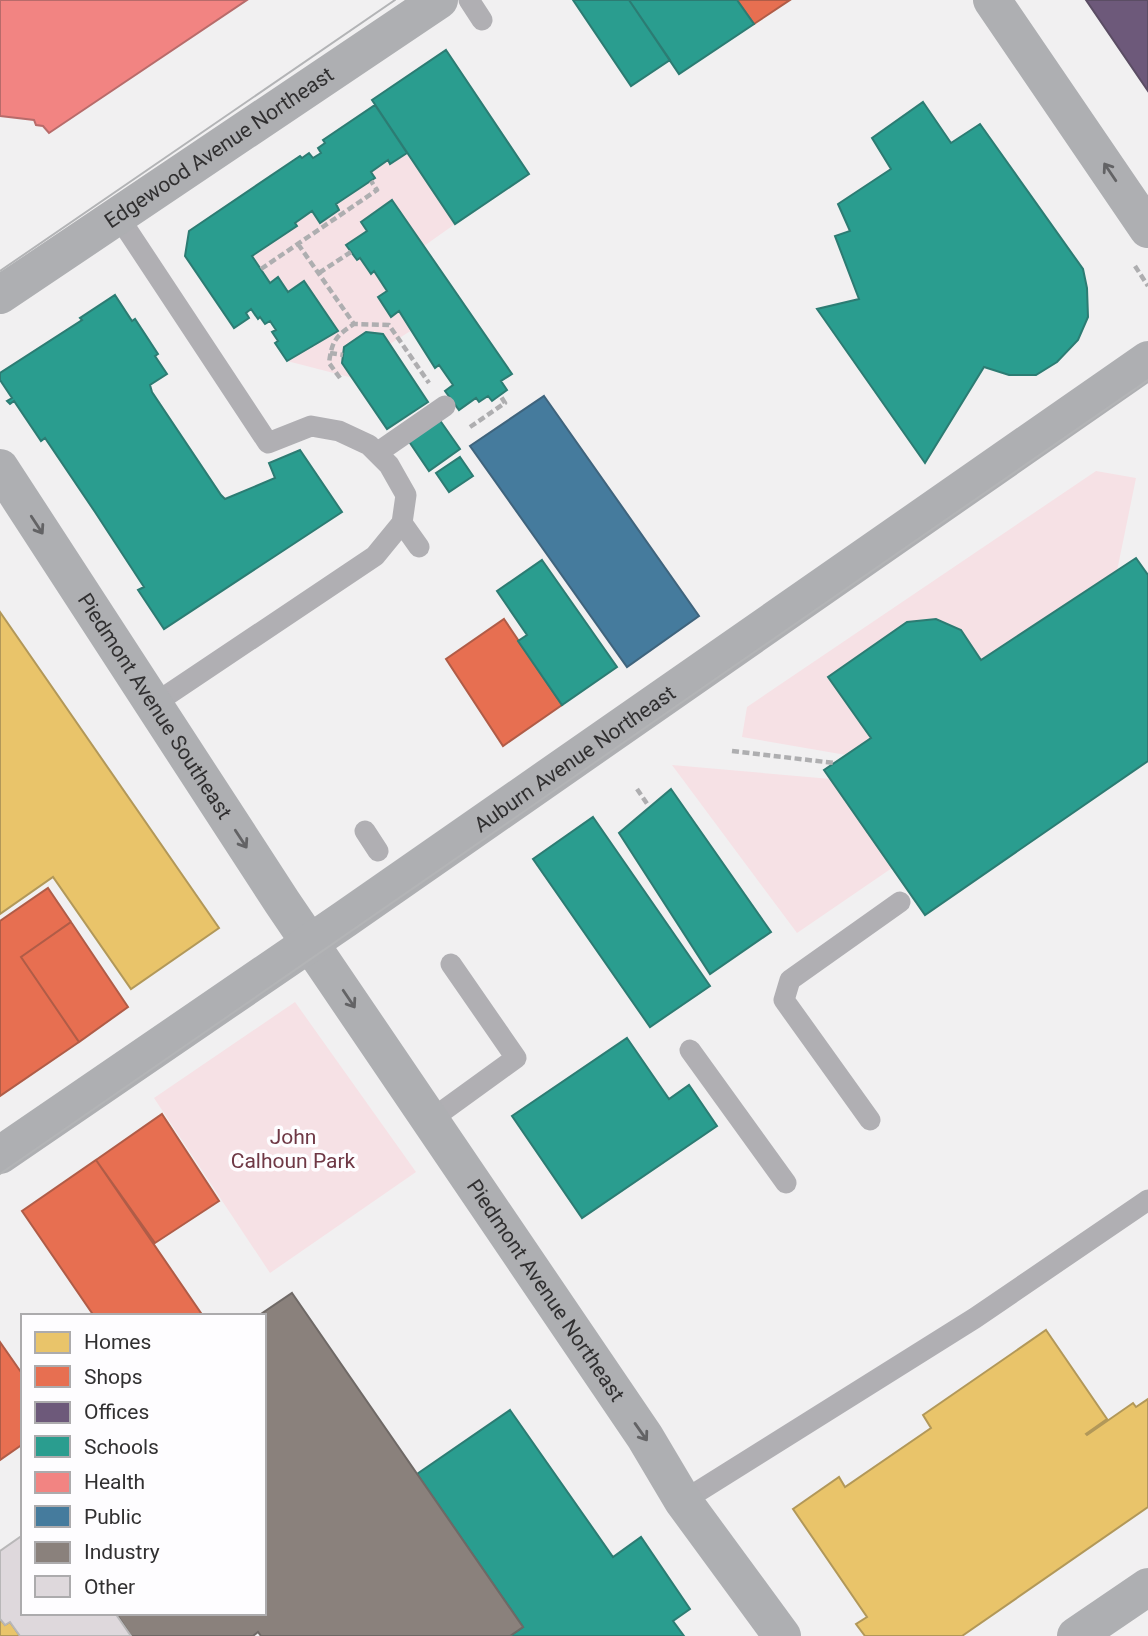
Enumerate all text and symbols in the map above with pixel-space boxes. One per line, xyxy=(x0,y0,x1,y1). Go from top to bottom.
street label: Edgewood Avenue Northeast xyxy=(100,62,338,233)
one-way arrow xyxy=(1102,163,1116,183)
one-way arrow xyxy=(30,515,45,534)
street label: Piedmont Avenue Southeast xyxy=(73,589,237,824)
street label: Auburn Avenue Northeast xyxy=(470,681,680,837)
one-way arrow xyxy=(234,829,248,849)
one-way arrow xyxy=(342,989,356,1009)
park label: John Calhoun Park xyxy=(231,1125,356,1173)
street label: Piedmont Avenue Northeast xyxy=(462,1175,629,1406)
legend xyxy=(21,1314,266,1615)
text: Homes xyxy=(84,1330,151,1354)
text: Shops xyxy=(84,1365,143,1389)
text: Offices xyxy=(84,1400,149,1424)
one-way arrow xyxy=(633,1422,648,1441)
text: Schools xyxy=(84,1435,159,1459)
text: Health xyxy=(84,1470,145,1494)
text: Public xyxy=(84,1505,142,1529)
text: Industry xyxy=(84,1540,160,1564)
text: Other xyxy=(84,1575,135,1599)

